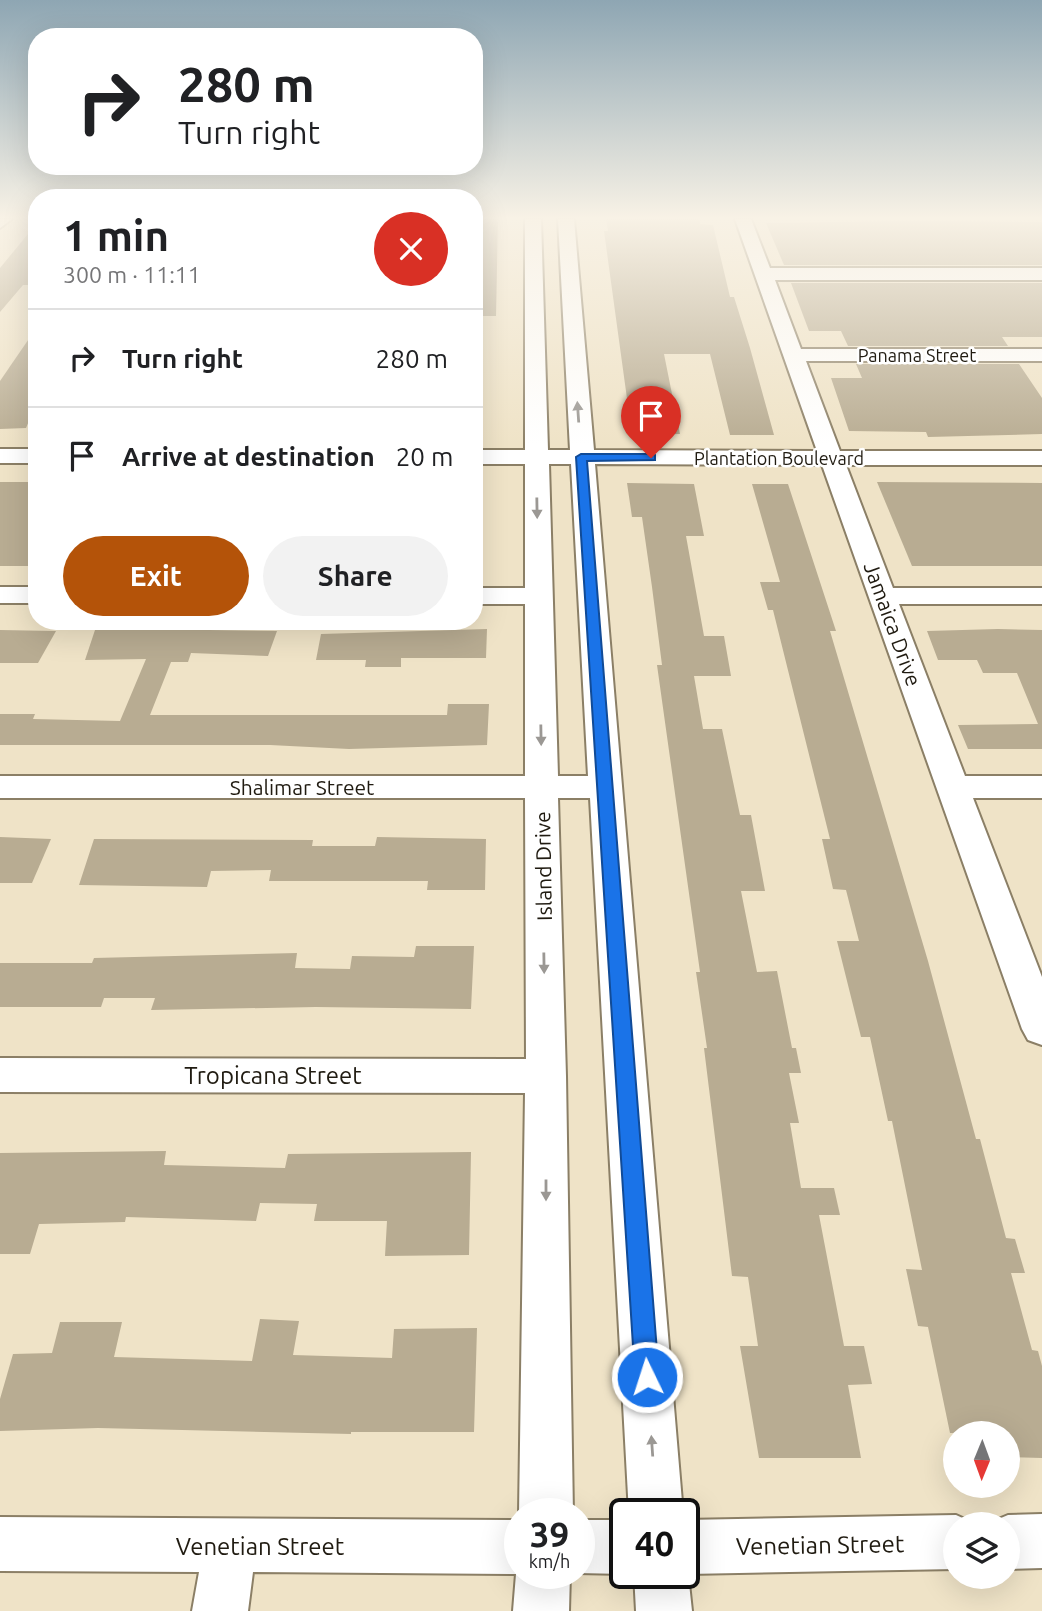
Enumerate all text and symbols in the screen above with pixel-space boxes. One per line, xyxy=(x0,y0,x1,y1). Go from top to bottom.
icon: right xyxy=(63,56,154,147)
text: 280 m xyxy=(178,56,315,111)
text: Turn right xyxy=(178,114,320,150)
text: 1 min xyxy=(63,212,169,259)
button: close xyxy=(374,212,448,286)
text: 300 m · 11:11 xyxy=(63,262,201,287)
icon: right xyxy=(63,339,101,377)
text: Turn right xyxy=(122,344,243,373)
text: 280 m xyxy=(376,344,448,373)
street label: Panama Street xyxy=(858,345,976,365)
pin xyxy=(621,386,681,458)
icon: arrive xyxy=(632,397,670,435)
one-way arrow xyxy=(572,401,583,423)
icon: arrive xyxy=(63,437,101,475)
text: Arrive at destination xyxy=(122,442,375,471)
text: 20 m xyxy=(396,442,453,471)
street label: Plantation Boulevard xyxy=(694,448,864,468)
one-way arrow xyxy=(532,497,543,519)
button: Exit xyxy=(63,536,249,616)
button: Share xyxy=(263,536,448,616)
street label: Jamaica Drive xyxy=(859,559,927,689)
one-way arrow xyxy=(535,725,547,747)
street label: Shalimar Street xyxy=(230,775,374,799)
street label: Island Drive xyxy=(530,811,556,921)
one-way arrow xyxy=(538,952,550,974)
street label: Tropicana Street xyxy=(184,1062,362,1089)
one-way arrow xyxy=(540,1180,552,1202)
position arrow xyxy=(610,1340,684,1414)
north arrow xyxy=(943,1421,1020,1498)
map controls xyxy=(943,1421,1020,1589)
one-way arrow xyxy=(646,1434,657,1456)
speed limit sign: 40 xyxy=(609,1498,700,1589)
button: layers xyxy=(943,1512,1020,1589)
text: 39 xyxy=(530,1514,569,1554)
street label: Venetian Street xyxy=(736,1530,905,1560)
street label: Venetian Street xyxy=(176,1533,345,1560)
text: km/h xyxy=(529,1551,570,1571)

